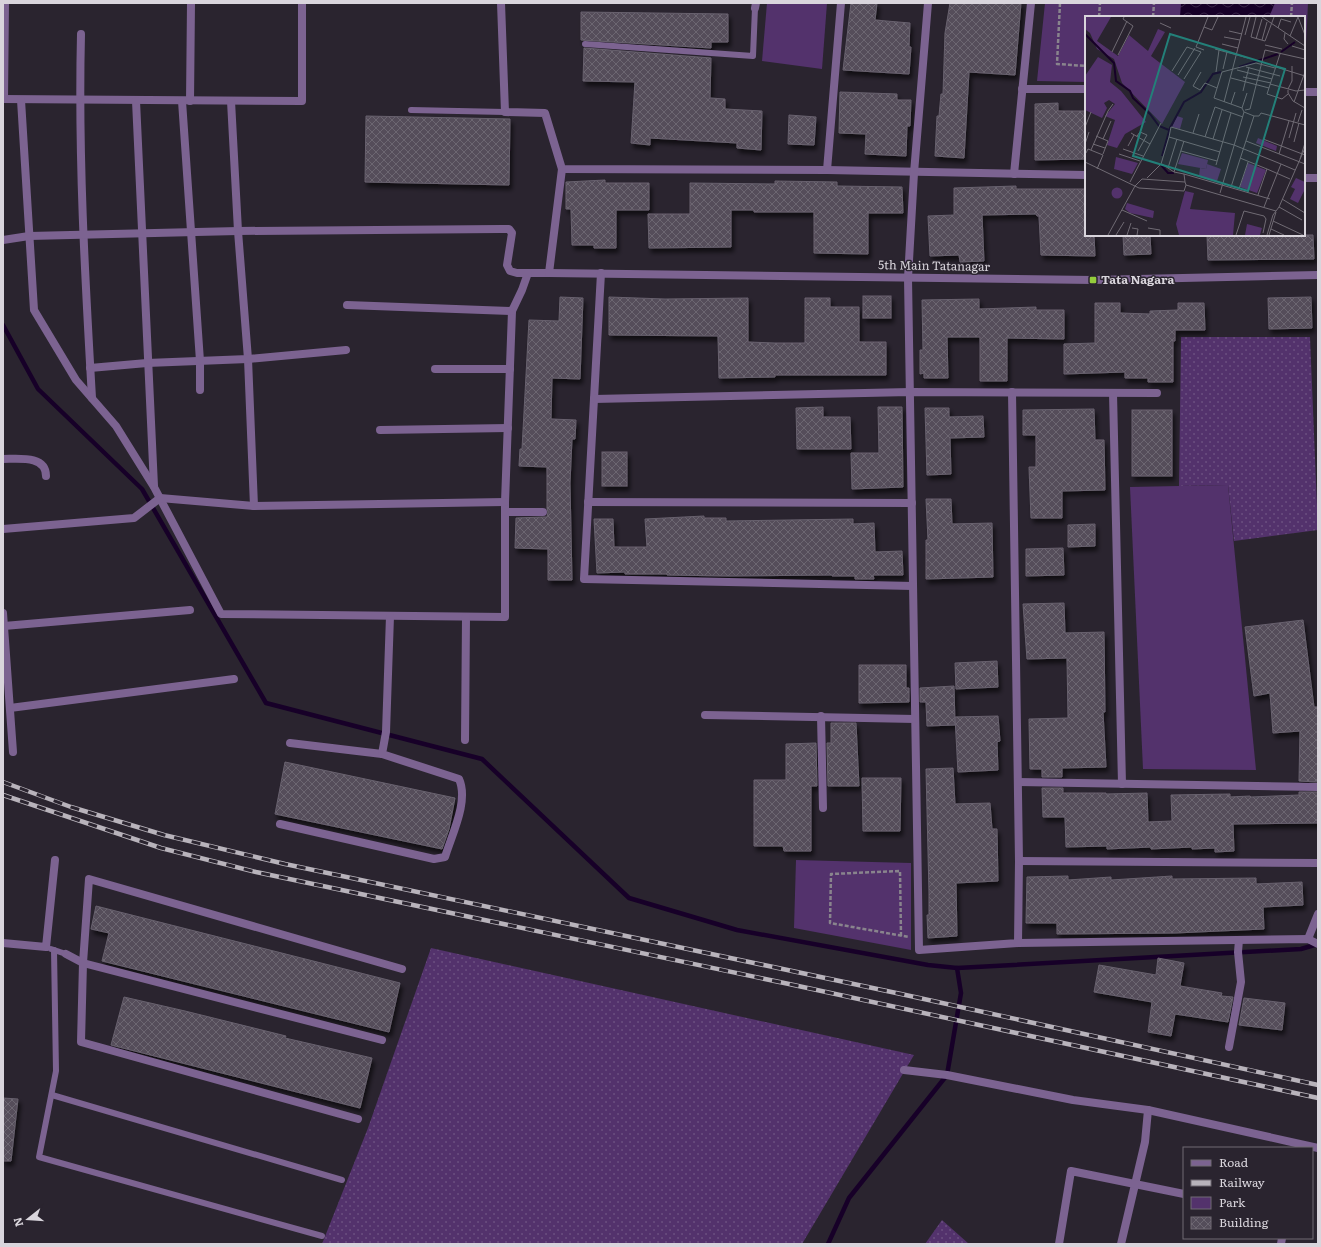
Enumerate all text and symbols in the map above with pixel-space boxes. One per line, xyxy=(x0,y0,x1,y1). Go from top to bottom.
inset map xyxy=(1085,16,1305,236)
street label: 5th Main Tatanagar xyxy=(878,255,991,275)
place label: Tata Nagara xyxy=(1101,270,1174,288)
marker: Tata Nagara xyxy=(1088,275,1098,285)
legend xyxy=(1183,1147,1313,1239)
text: Road xyxy=(1219,1153,1249,1171)
text: Railway xyxy=(1219,1173,1265,1191)
text: Park xyxy=(1219,1193,1246,1211)
north arrow xyxy=(8,1199,48,1239)
text: Building xyxy=(1219,1213,1269,1231)
text: N xyxy=(8,1215,26,1229)

